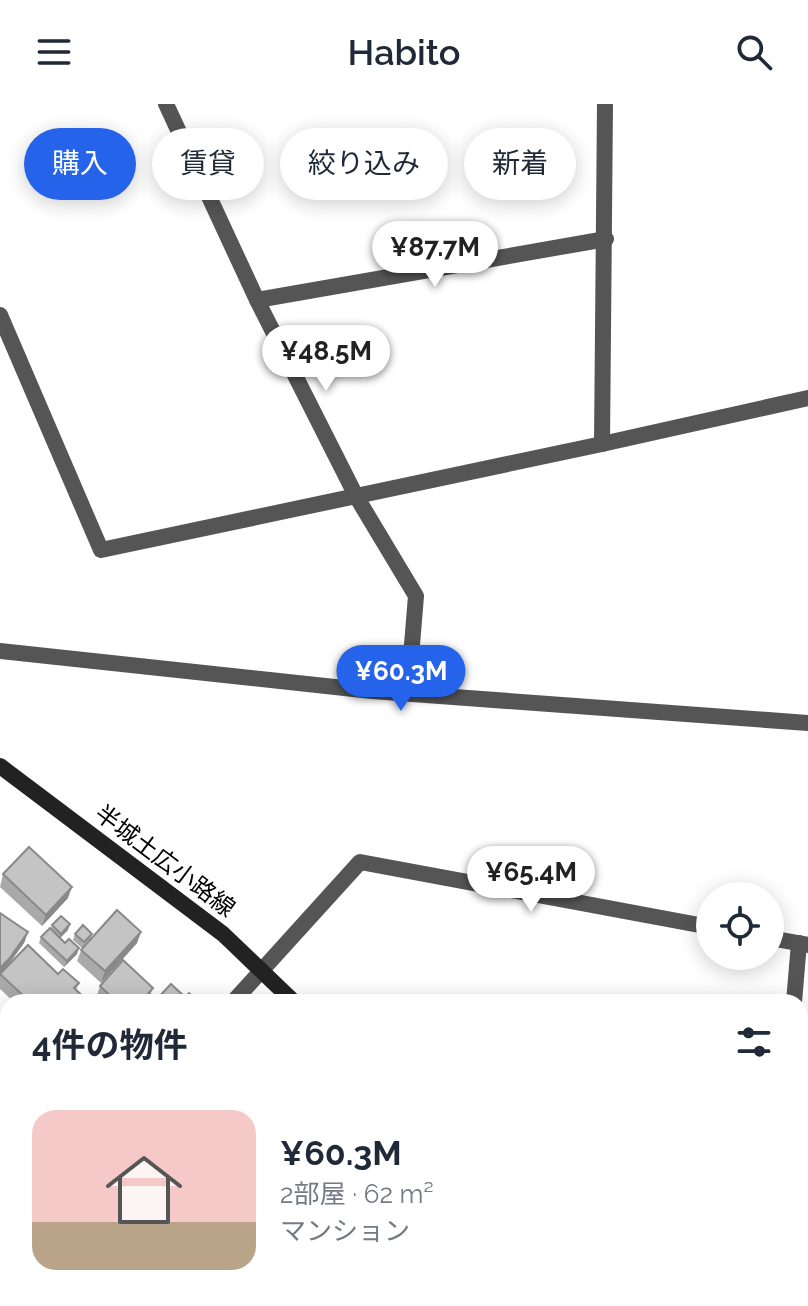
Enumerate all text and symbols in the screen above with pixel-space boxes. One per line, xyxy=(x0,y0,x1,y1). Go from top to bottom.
icon: menu xyxy=(32,30,76,74)
icon: search xyxy=(732,30,776,74)
text: Habito xyxy=(348,31,460,73)
chip: 購入 xyxy=(24,128,136,200)
chip: 賃貸 xyxy=(152,128,264,200)
chip: 絞り込み xyxy=(280,128,448,200)
chip: 新着 xyxy=(464,128,576,200)
pin: ¥87.7M xyxy=(370,221,500,289)
text: ¥87.7M xyxy=(390,232,480,262)
pin: ¥48.5M xyxy=(261,325,391,393)
text: ¥48.5M xyxy=(280,336,372,366)
pin: ¥60.3M xyxy=(336,645,466,713)
text: ¥60.3M xyxy=(354,656,448,686)
street label: 半城土広小路線 xyxy=(89,798,241,923)
pin: ¥65.4M xyxy=(466,846,596,914)
text: ¥65.4M xyxy=(485,857,577,887)
map controls xyxy=(696,882,784,970)
button: locate xyxy=(696,882,784,970)
icon: filters xyxy=(732,1020,776,1064)
text: 4件の物件 xyxy=(32,1025,187,1065)
text: ¥60.3M xyxy=(280,1133,402,1173)
icon: home xyxy=(96,1142,192,1238)
text: 2部屋 · 62 m² xyxy=(280,1179,434,1209)
text: マンション xyxy=(280,1216,410,1246)

